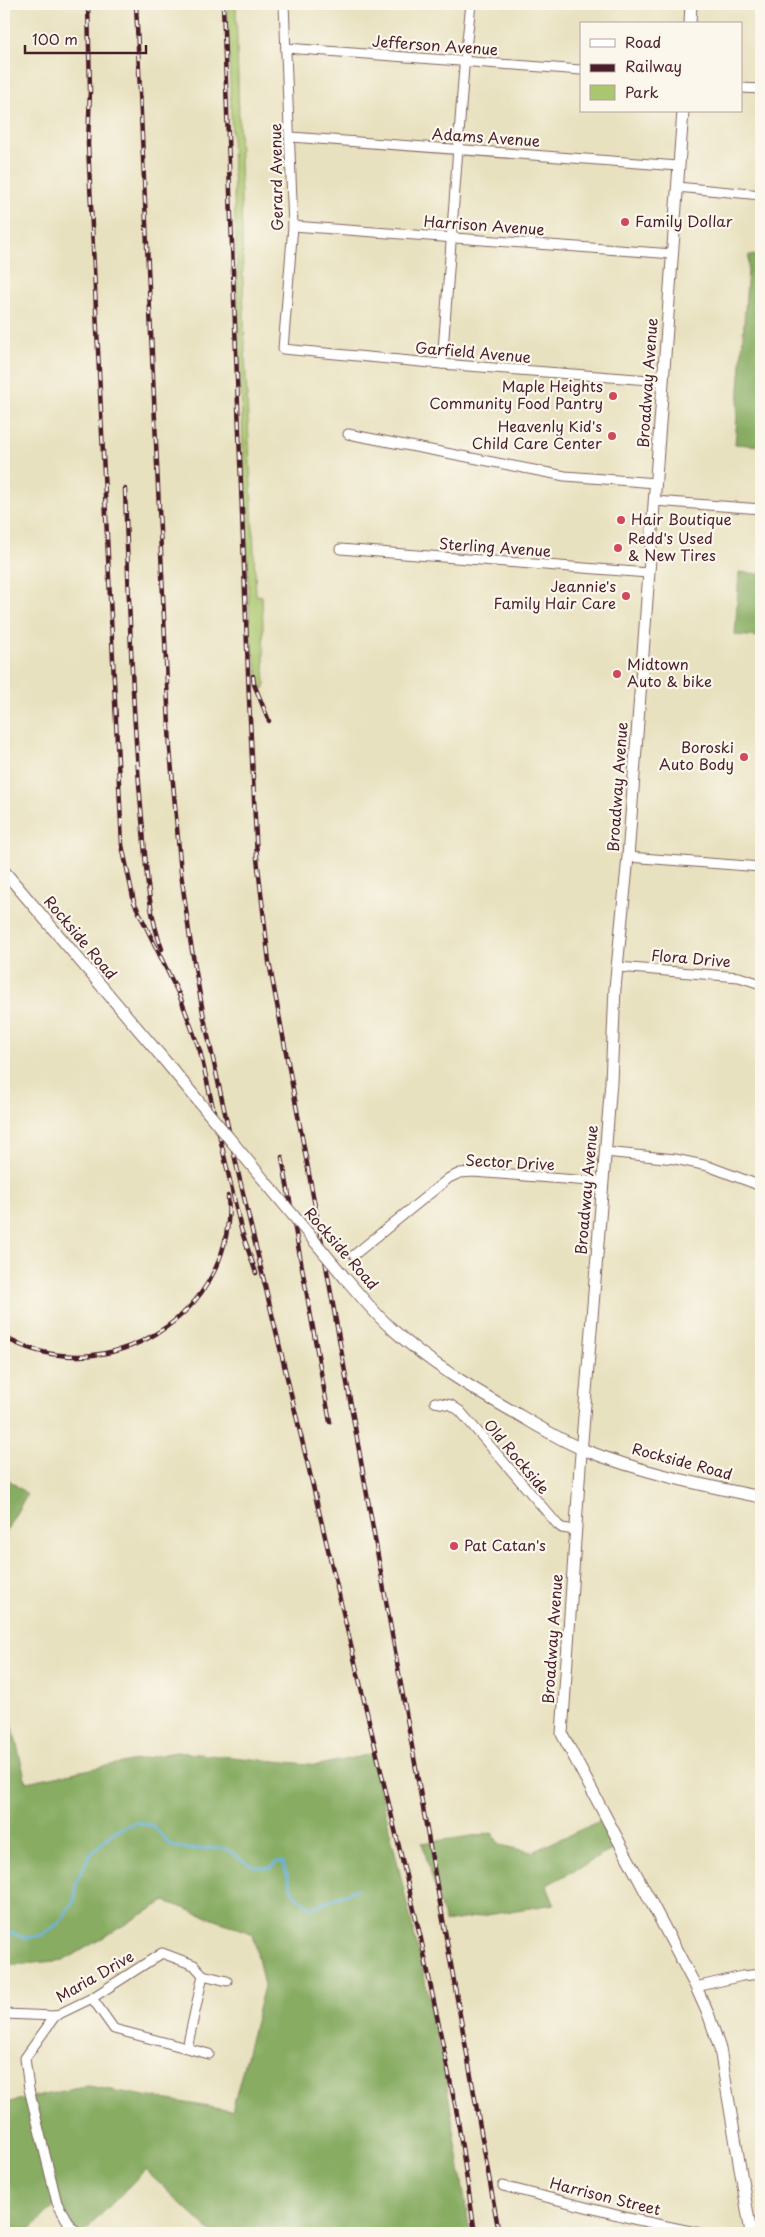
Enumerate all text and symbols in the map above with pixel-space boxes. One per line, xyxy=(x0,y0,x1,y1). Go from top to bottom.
scale bar xyxy=(25,22,146,54)
legend xyxy=(580,22,742,112)
text: 100 m xyxy=(32,27,78,50)
street label: Jefferson Avenue xyxy=(371,29,499,60)
text: Road xyxy=(625,30,661,53)
text: Railway xyxy=(625,54,682,77)
text: Park xyxy=(625,80,659,103)
street label: Adams Avenue xyxy=(431,121,541,152)
street label: Gerard Avenue xyxy=(263,123,288,231)
street label: Harrison Avenue xyxy=(423,209,545,240)
place label: Family Dollar xyxy=(635,209,733,232)
marker: Family Dollar xyxy=(619,216,631,228)
street label: Broadway Avenue xyxy=(630,317,663,449)
street label: Garfield Avenue xyxy=(414,335,532,368)
place label: Maple Heights Community Food Pantry xyxy=(429,374,603,414)
marker: Maple Heights Community Food Pantry xyxy=(607,390,619,402)
place label: Heavenly Kid's Child Care Center xyxy=(472,414,602,454)
marker: Heavenly Kid's Child Care Center xyxy=(606,430,618,442)
place label: Hair Boutique xyxy=(631,507,732,530)
marker: Hair Boutique xyxy=(615,514,627,526)
place label: Redd's Used & New Tires xyxy=(628,526,716,566)
street label: Sterling Avenue xyxy=(438,531,552,562)
marker: Redd's Used & New Tires xyxy=(612,542,624,554)
place label: Jeannie's Family Hair Care xyxy=(494,574,616,614)
marker: Jeannie's Family Hair Care xyxy=(620,590,632,602)
place label: Midtown Auto & bike xyxy=(627,652,712,692)
marker: Midtown Auto & bike xyxy=(611,668,623,680)
street label: Broadway Avenue xyxy=(600,721,633,853)
place label: Boroski Auto Body xyxy=(659,735,734,775)
marker: Boroski Auto Body xyxy=(738,751,750,763)
street label: Rockside Road xyxy=(39,890,123,984)
street label: Flora Drive xyxy=(650,943,732,972)
street label: Broadway Avenue xyxy=(568,1124,603,1256)
street label: Sector Drive xyxy=(465,1148,555,1175)
street label: Rockside Road xyxy=(300,1202,385,1294)
street label: Old Rockside xyxy=(479,1413,556,1499)
street label: Rockside Road xyxy=(630,1436,735,1485)
place label: Pat Catan's xyxy=(464,1533,546,1556)
marker: Pat Catan's xyxy=(448,1540,460,1552)
street label: Broadway Avenue xyxy=(535,1573,568,1705)
street label: Maria Drive xyxy=(51,1944,138,2007)
street label: Harrison Street xyxy=(547,2171,663,2220)

